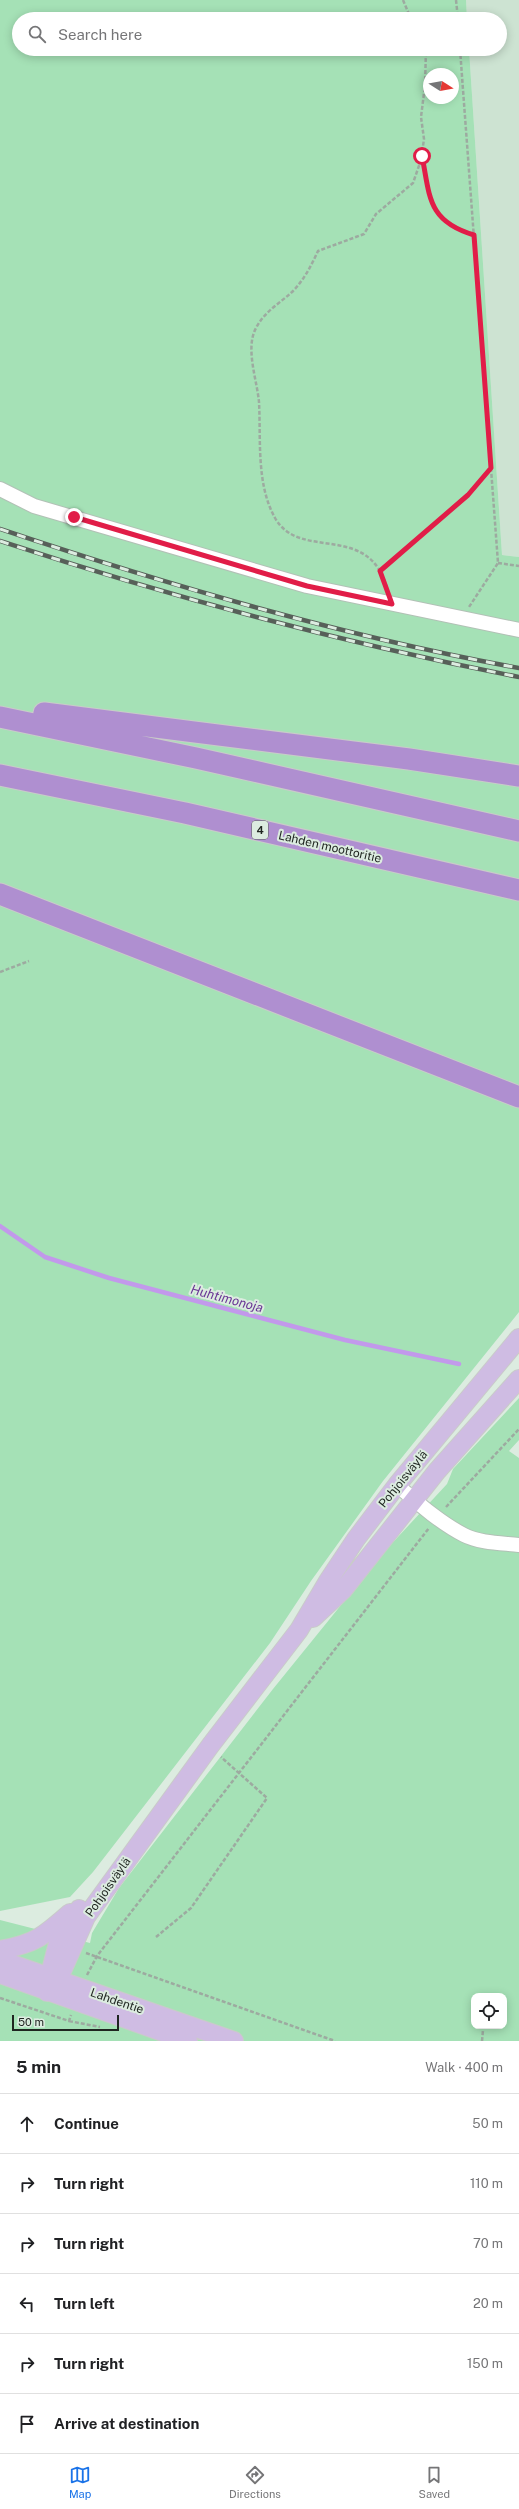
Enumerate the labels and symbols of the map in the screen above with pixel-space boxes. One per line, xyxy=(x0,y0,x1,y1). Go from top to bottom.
north arrow xyxy=(423,68,459,104)
route start xyxy=(413,147,431,165)
route end xyxy=(65,508,83,526)
road number: 4 xyxy=(252,821,268,839)
street label: Lahden moottoritie xyxy=(277,828,383,866)
water label: Huhtimonoja xyxy=(189,1282,265,1315)
street label: Pohjoisväylä xyxy=(376,1448,430,1510)
street label: Pohjoisväylä xyxy=(82,1855,134,1919)
street label: Lahdentie xyxy=(89,1985,146,2017)
scale bar xyxy=(12,2013,119,2032)

